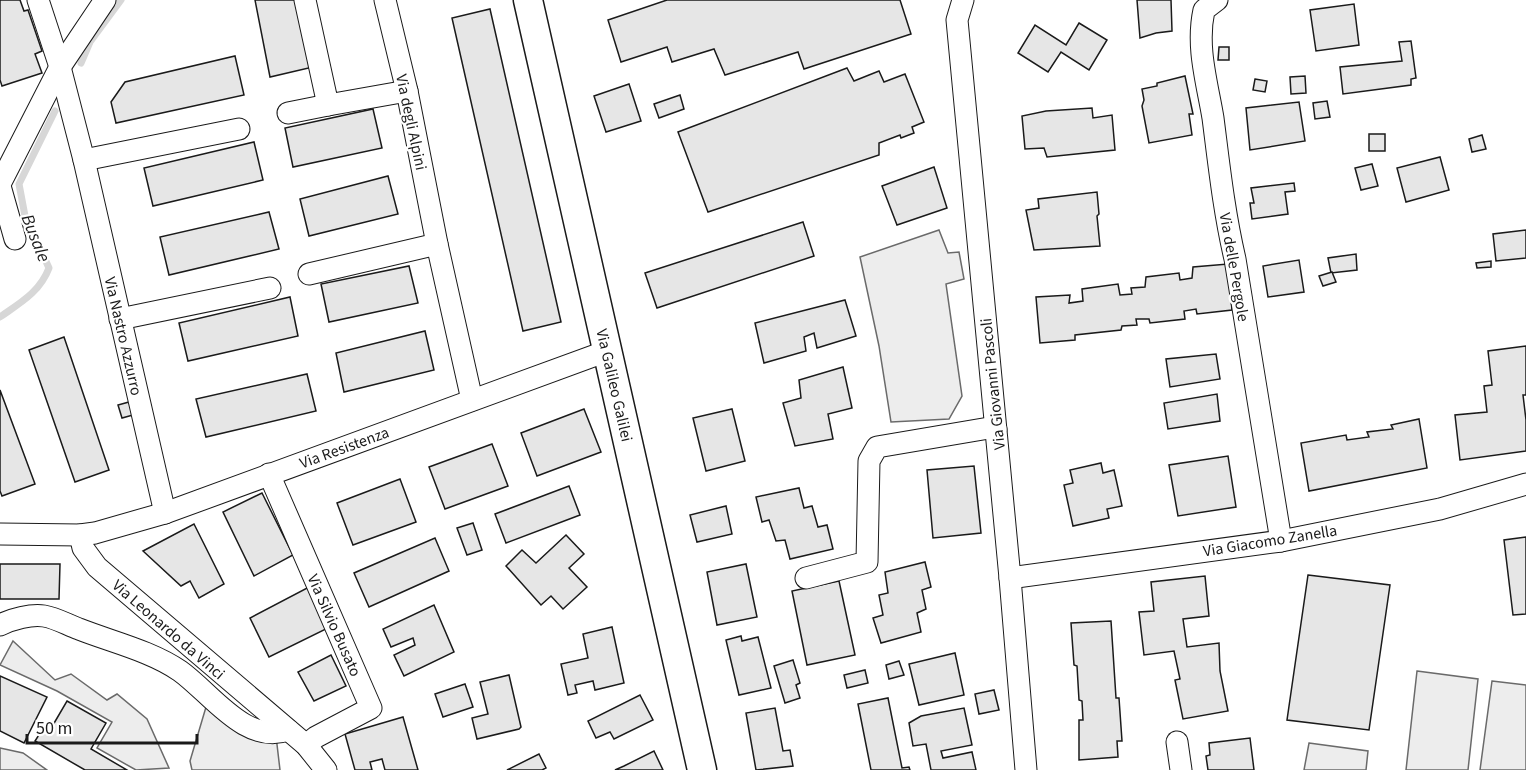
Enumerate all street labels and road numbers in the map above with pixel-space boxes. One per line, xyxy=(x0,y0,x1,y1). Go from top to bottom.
street label: Via degli Alpini xyxy=(390,72,432,172)
street label: Via delle Pergole xyxy=(1214,211,1254,323)
street label: Via Nastro Azzurro xyxy=(99,275,147,398)
street label: Via Giovanni Pascoli xyxy=(975,317,1011,451)
street label: Via Galileo Galilei xyxy=(590,327,638,444)
street label: Via Resistenza xyxy=(297,422,392,474)
street label: Via Giacomo Zanella xyxy=(1202,520,1339,562)
street label: Via Silvio Busato xyxy=(302,571,366,680)
street label: Via Leonardo da Vinci xyxy=(107,575,229,685)

